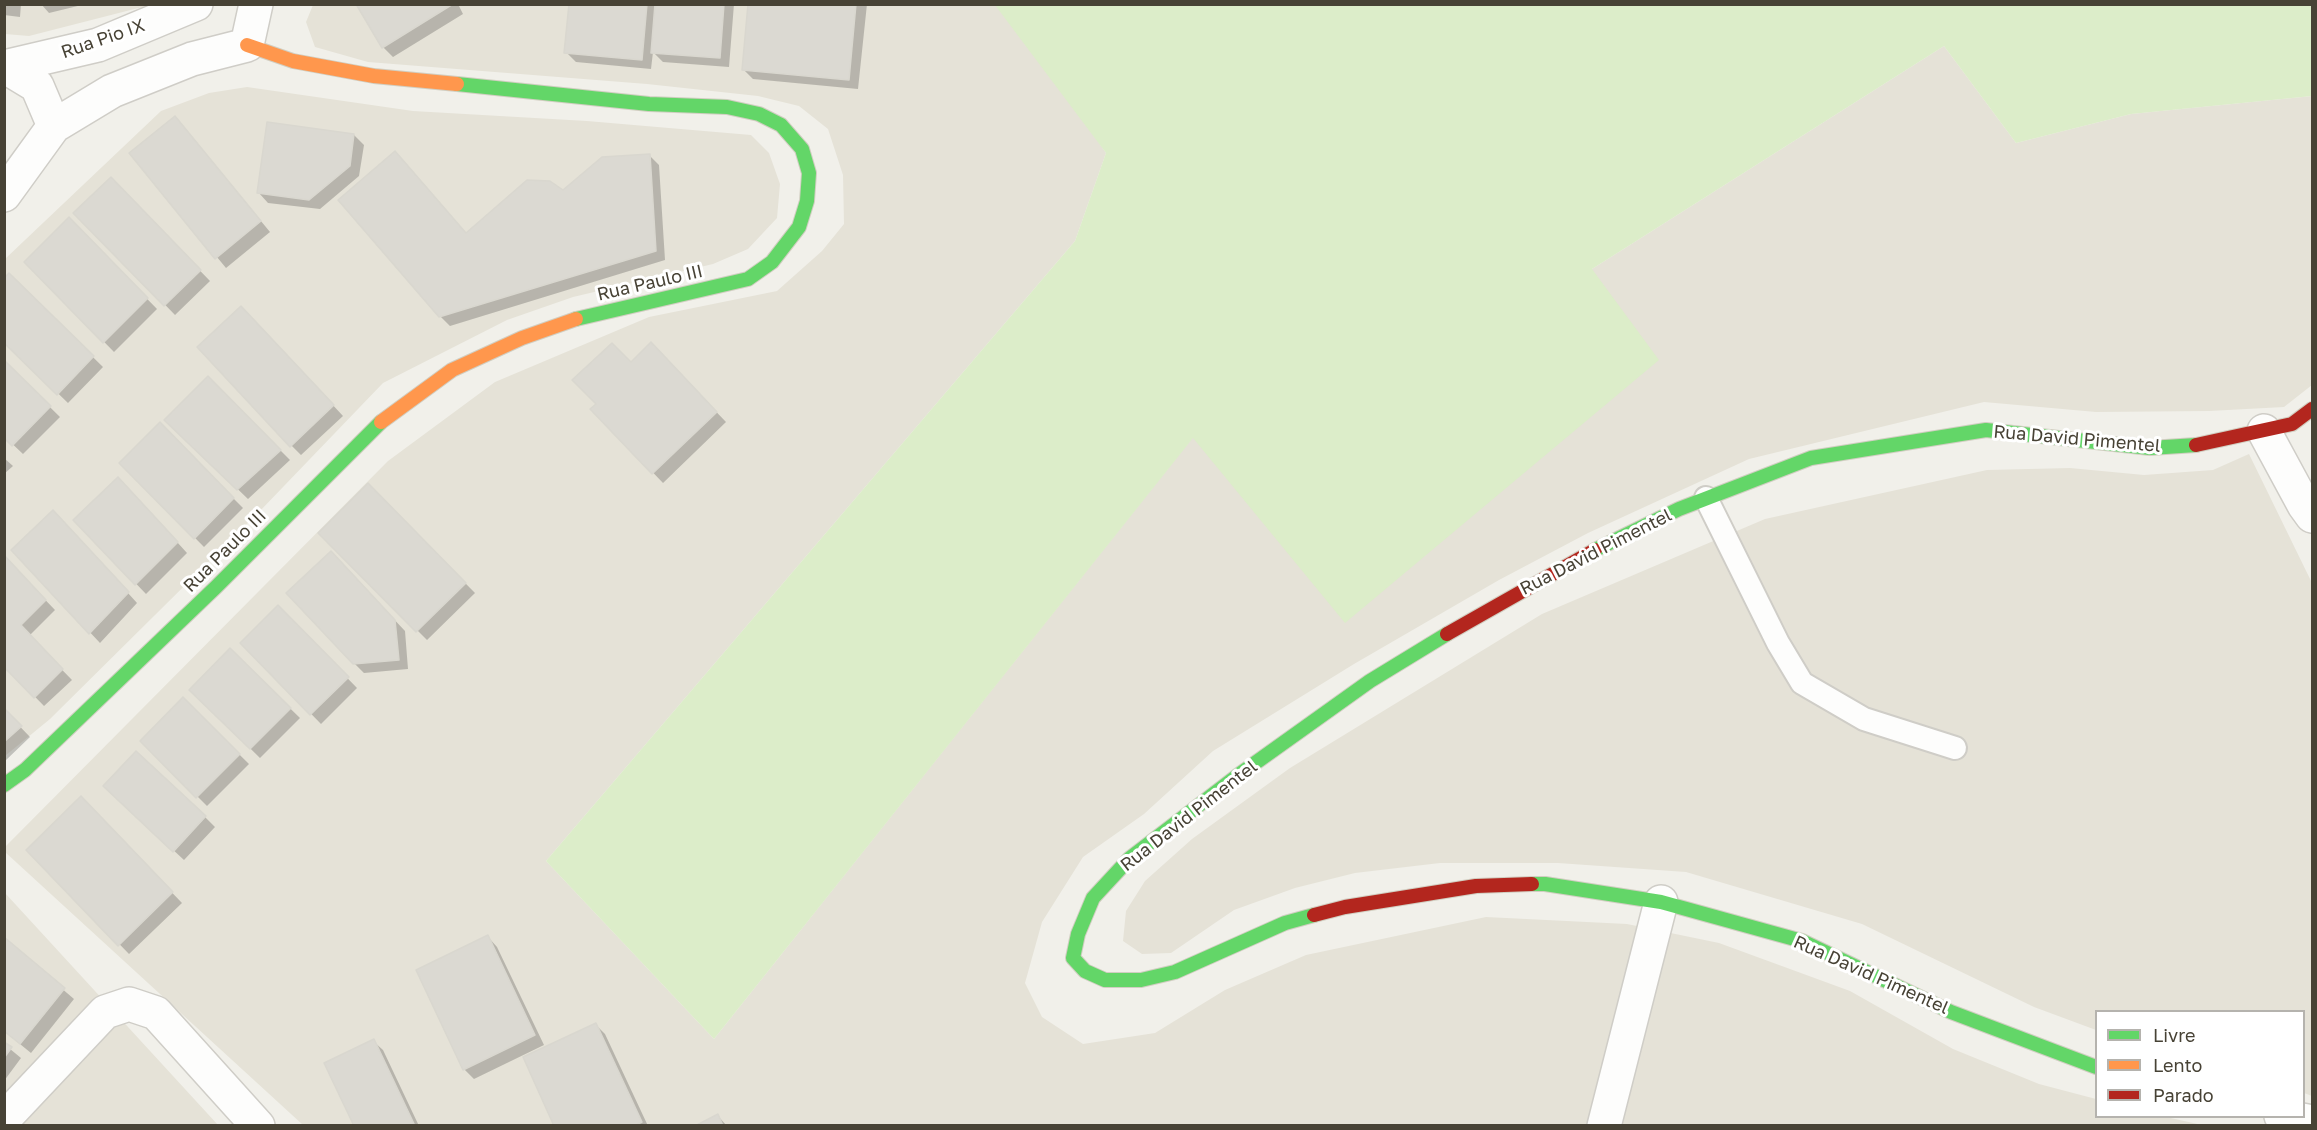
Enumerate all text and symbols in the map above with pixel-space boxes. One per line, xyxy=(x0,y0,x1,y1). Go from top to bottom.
street label: Rua Pio IX xyxy=(58,15,148,63)
street label: Rua Paulo III xyxy=(595,260,705,306)
street label: Rua David Pimentel xyxy=(1993,421,2161,457)
street label: Rua David Pimentel xyxy=(1516,504,1676,600)
street label: Rua Paulo III xyxy=(179,505,271,597)
street label: Rua David Pimentel xyxy=(1116,756,1262,876)
street label: Rua David Pimentel xyxy=(1790,931,1952,1019)
legend xyxy=(2095,1010,2305,1118)
text: Livre xyxy=(2153,1024,2195,1046)
text: Lento xyxy=(2153,1054,2202,1076)
text: Parado xyxy=(2153,1084,2214,1106)

